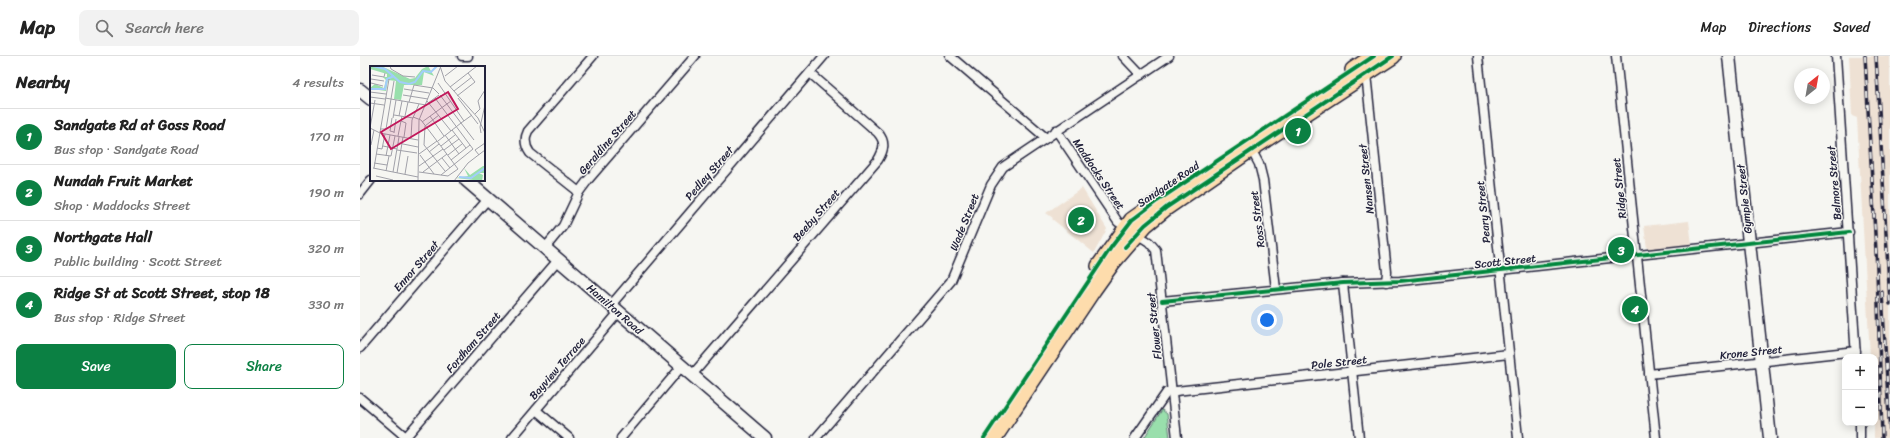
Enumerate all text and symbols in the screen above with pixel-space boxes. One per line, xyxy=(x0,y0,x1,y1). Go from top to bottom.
search box xyxy=(79,10,359,46)
text: Map xyxy=(20,11,55,44)
text: Search here xyxy=(125,15,204,41)
text: Map xyxy=(1700,15,1726,40)
text: Directions xyxy=(1748,15,1811,40)
text: Saved xyxy=(1833,15,1870,40)
icon: search xyxy=(93,17,115,39)
inset map xyxy=(370,66,485,181)
text: Nearby xyxy=(16,67,70,97)
north arrow xyxy=(1794,68,1830,104)
text: 4 results xyxy=(292,71,344,94)
street label: Geraldine Street xyxy=(574,105,641,179)
text: Sandgate Rd at Goss Road xyxy=(54,112,225,138)
pin: 1 xyxy=(1285,116,1311,146)
text: 1 xyxy=(26,125,32,148)
text: 170 m xyxy=(309,125,344,148)
street label: Maddocks Street xyxy=(1068,135,1130,214)
text: Bus stop · Sandgate Road xyxy=(54,138,198,161)
street label: Pedley Street xyxy=(680,141,739,205)
street label: Nansen Street xyxy=(1353,142,1380,215)
street label: Belmore Street xyxy=(1822,145,1847,221)
street label: Sandgate Road xyxy=(1133,156,1204,212)
street label: Ridge Street xyxy=(1607,156,1632,219)
street label: Gympie Street xyxy=(1731,163,1758,235)
text: Nundah Fruit Market xyxy=(54,168,193,194)
street label: Peary Street xyxy=(1471,179,1496,244)
text: 2 xyxy=(25,181,33,204)
text: 190 m xyxy=(309,181,344,204)
street label: Beeby Street xyxy=(788,184,845,246)
street label: Ross Street xyxy=(1245,189,1270,248)
street label: Wade Street xyxy=(944,190,985,254)
text: Shop · Maddocks Street xyxy=(54,194,191,217)
pin: 2 xyxy=(1068,205,1094,235)
text: Northgate Hall xyxy=(54,224,152,250)
pin: 3 xyxy=(1608,235,1634,265)
street label: Ennor Street xyxy=(389,236,444,296)
text: 3 xyxy=(25,237,33,260)
text: 320 m xyxy=(308,237,344,260)
street label: Scott Street xyxy=(1473,249,1537,274)
text: Public building · Scott Street xyxy=(54,250,222,273)
street label: Hamilton Road xyxy=(582,279,648,340)
text: Ridge St at Scott Street, stop 18 xyxy=(54,280,270,306)
street label: Flower Street xyxy=(1141,291,1167,360)
text: 4 xyxy=(25,293,33,316)
text: 330 m xyxy=(308,293,344,316)
pin: 4 xyxy=(1622,294,1648,324)
text: Bus stop · Ridge Street xyxy=(54,306,186,329)
street label: Fordham Street xyxy=(441,307,506,377)
your location xyxy=(1257,310,1277,330)
street label: Bayview Terrace xyxy=(525,332,591,404)
street label: Krone Street xyxy=(1719,340,1783,365)
button: Save xyxy=(16,344,176,389)
button: Share xyxy=(184,344,344,389)
street label: Pole Street xyxy=(1310,350,1368,375)
map controls xyxy=(1842,354,1878,426)
button: + xyxy=(1842,354,1878,390)
button: − xyxy=(1842,390,1878,426)

